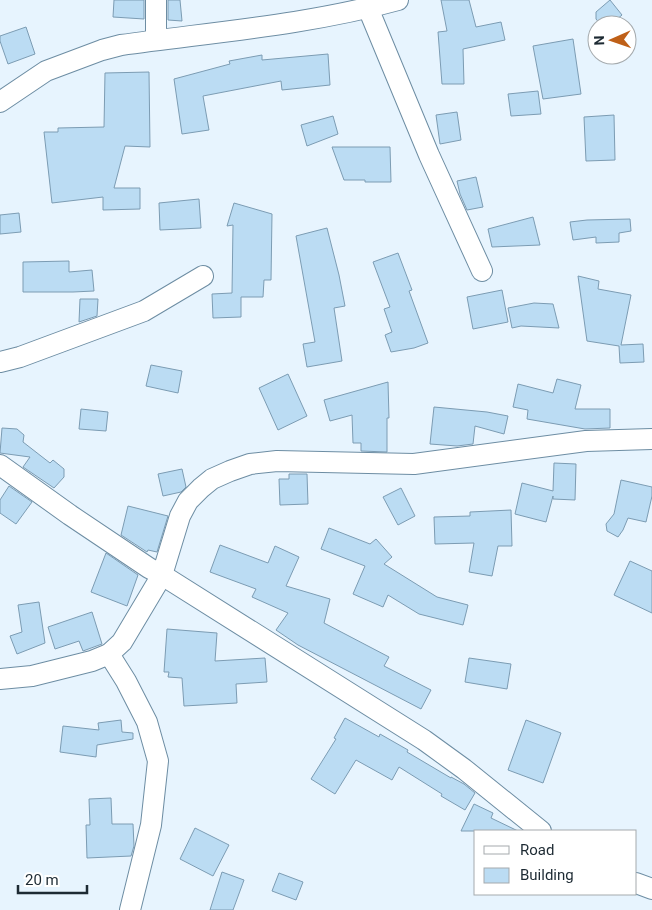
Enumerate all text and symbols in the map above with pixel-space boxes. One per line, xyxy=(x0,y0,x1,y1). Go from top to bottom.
north arrow xyxy=(587,15,637,65)
text: N xyxy=(591,35,607,46)
legend xyxy=(474,830,637,895)
text: Road xyxy=(520,841,554,859)
scale bar xyxy=(18,862,86,894)
text: Building xyxy=(520,866,574,884)
text: 20 m xyxy=(25,871,59,889)

